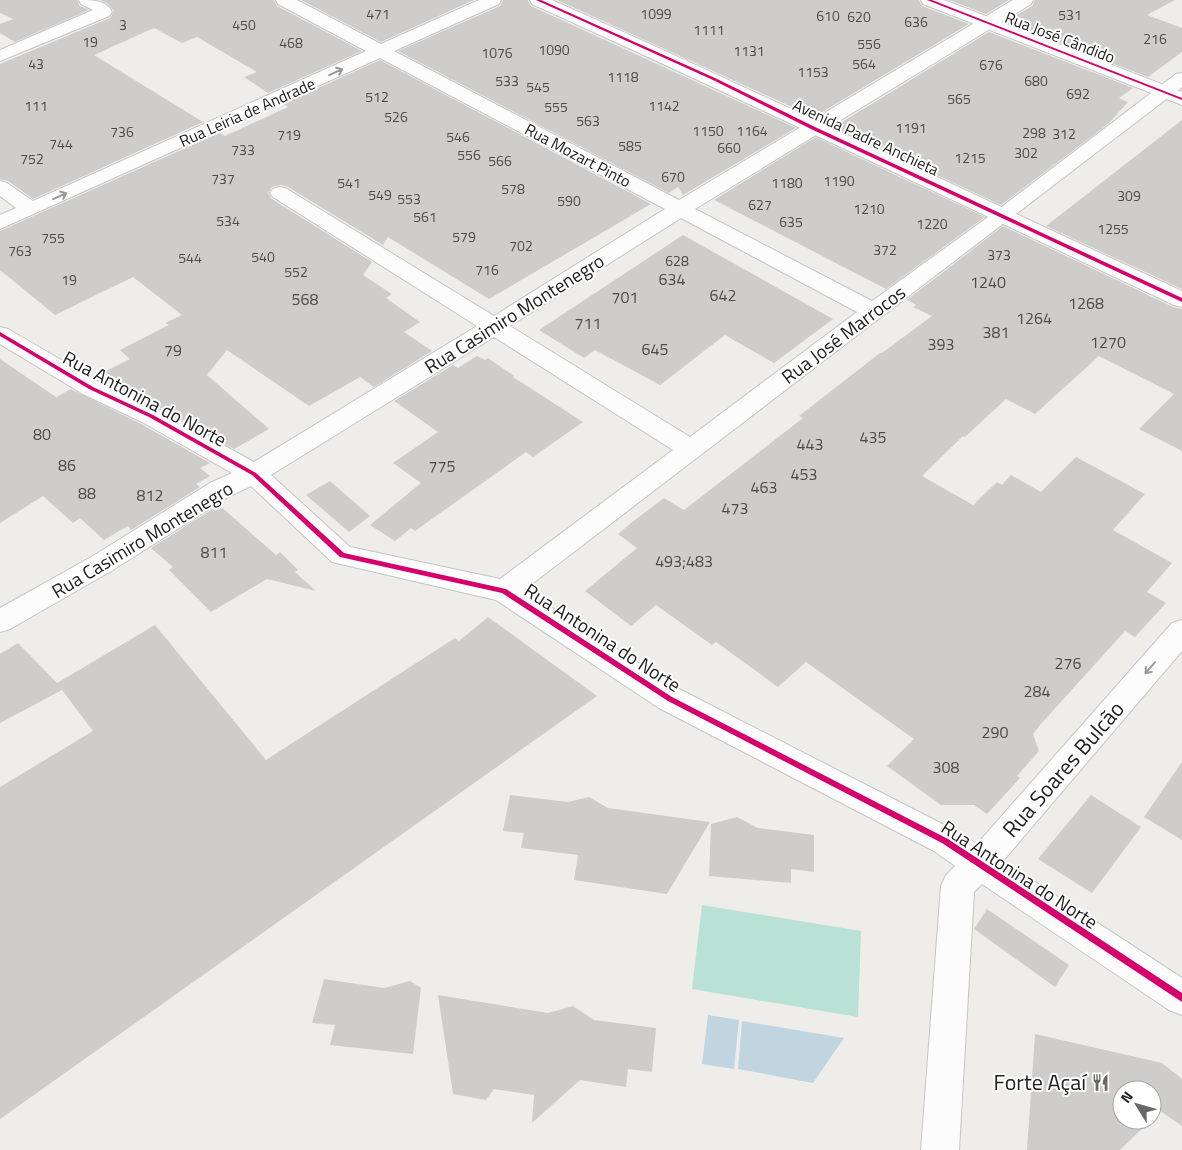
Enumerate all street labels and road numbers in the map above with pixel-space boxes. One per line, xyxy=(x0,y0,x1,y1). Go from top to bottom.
street label: Rua José Cândido xyxy=(1002,5,1118,69)
street label: Rua Leiria de Andrade xyxy=(175,71,319,153)
street label: Avenida Padre Anchieta xyxy=(789,93,943,181)
street label: Rua Mozart Pinto xyxy=(521,117,635,193)
street label: Rua Casimiro Montenegro xyxy=(418,246,610,380)
street label: Rua José Marrocos xyxy=(775,277,911,390)
street label: Rua Antonina do Norte xyxy=(58,343,232,453)
street label: Rua Casimiro Montenegro xyxy=(46,473,238,605)
street label: Rua Antonina do Norte xyxy=(519,575,687,699)
street label: Rua Soares Bulcão xyxy=(994,693,1132,845)
street label: Rua Antonina do Norte xyxy=(936,812,1104,936)

